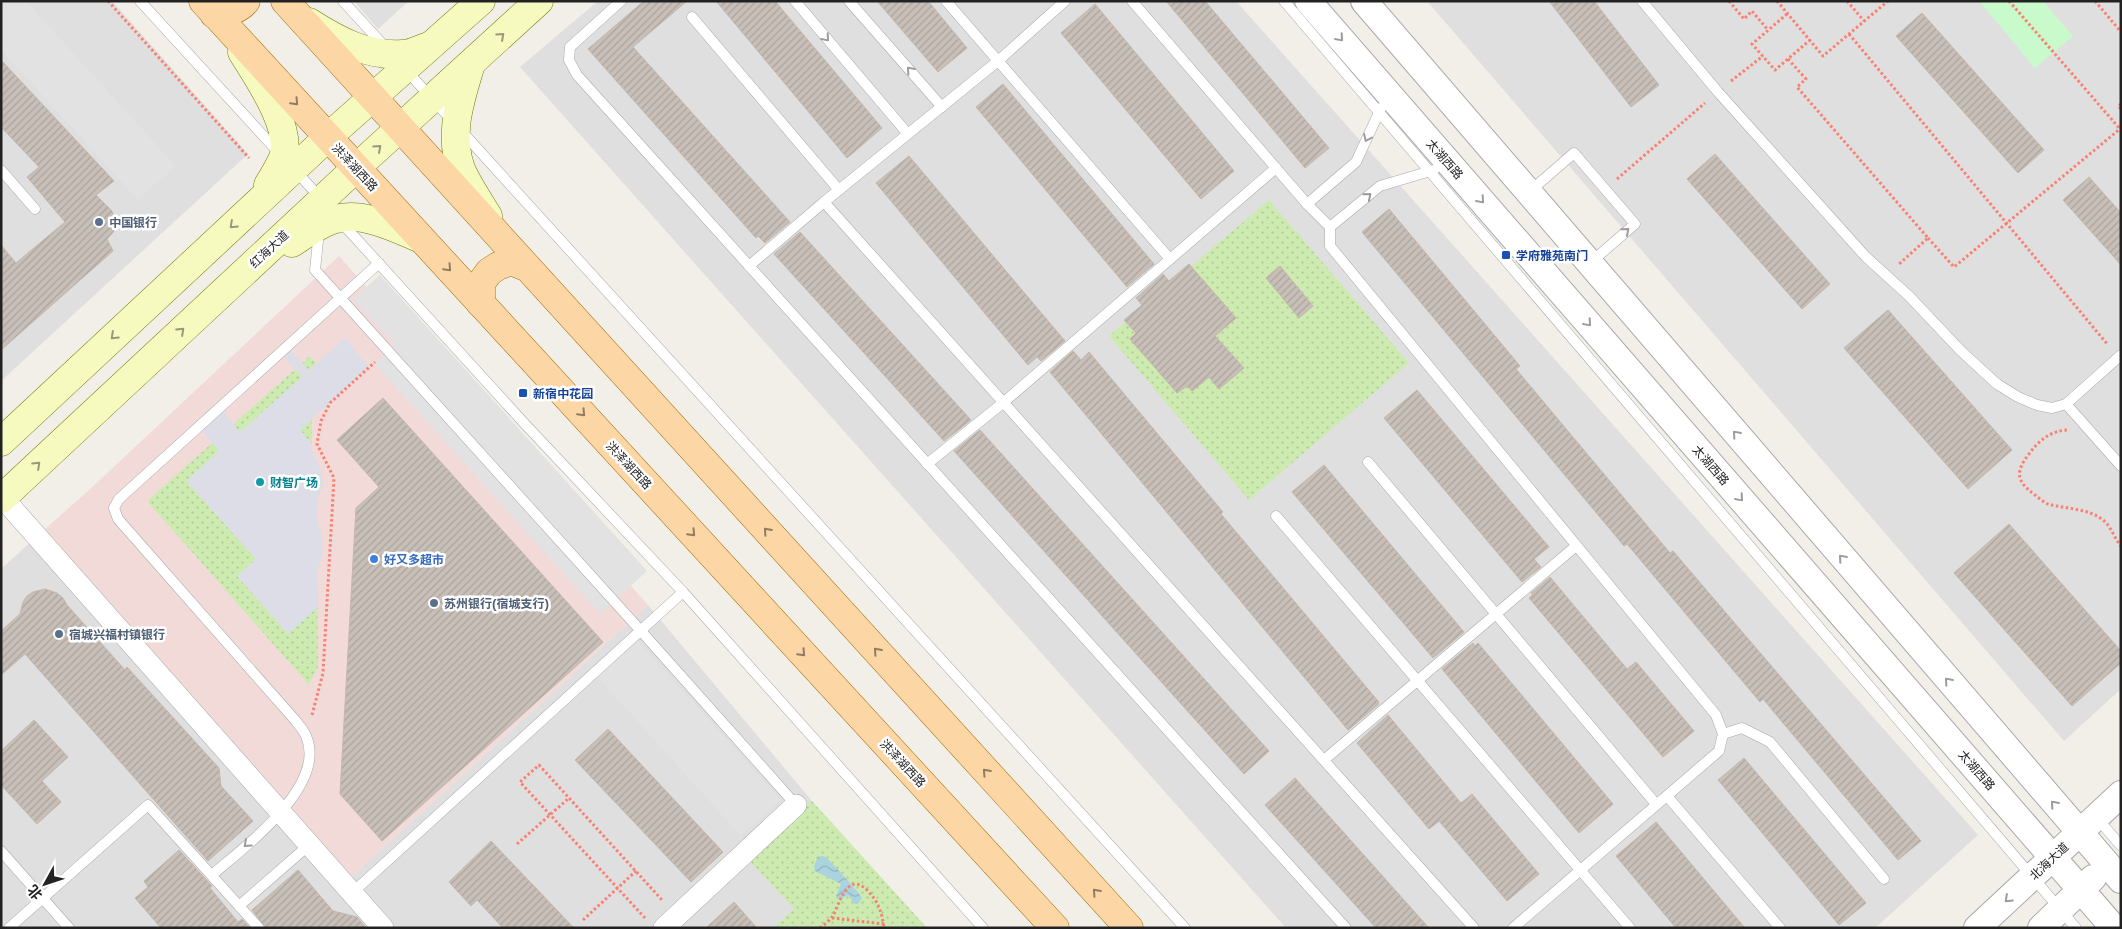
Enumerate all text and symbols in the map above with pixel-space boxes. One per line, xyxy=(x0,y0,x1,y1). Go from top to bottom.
one-way arrow xyxy=(1334,32,1343,41)
one-way arrow xyxy=(495,33,504,42)
one-way arrow xyxy=(821,33,830,42)
one-way arrow xyxy=(907,67,916,76)
one-way arrow xyxy=(289,96,298,105)
one-way arrow xyxy=(1363,133,1374,142)
street label: 太湖西路 xyxy=(1424,136,1466,182)
street label: 洪泽湖西路 xyxy=(329,140,381,194)
one-way arrow xyxy=(372,145,381,154)
one-way arrow xyxy=(1362,193,1371,202)
one-way arrow xyxy=(1475,195,1484,204)
place label: 中国银行 xyxy=(109,215,157,230)
marker: 中国银行 xyxy=(93,216,105,228)
one-way arrow xyxy=(230,219,239,228)
street label: 红海大道 xyxy=(246,227,292,271)
one-way arrow xyxy=(1621,228,1630,237)
place label: 学府雅苑南门 xyxy=(1516,248,1588,263)
marker: 学府雅苑南门 xyxy=(1500,249,1512,261)
one-way arrow xyxy=(442,263,451,272)
one-way arrow xyxy=(1582,317,1591,326)
one-way arrow xyxy=(176,328,185,337)
one-way arrow xyxy=(111,330,120,339)
place label: 新宿中花园 xyxy=(533,386,593,401)
marker: 新宿中花园 xyxy=(517,387,529,399)
one-way arrow xyxy=(576,408,585,417)
one-way arrow xyxy=(1733,431,1742,440)
street label: 洪泽湖西路 xyxy=(603,438,655,492)
street label: 太湖西路 xyxy=(1690,442,1732,488)
one-way arrow xyxy=(31,462,40,471)
place label: 财智广场 xyxy=(270,475,318,490)
marker: 财智广场 xyxy=(254,476,266,488)
one-way arrow xyxy=(1735,493,1744,502)
one-way arrow xyxy=(686,527,695,536)
one-way arrow xyxy=(764,528,773,537)
place label: 好又多超市 xyxy=(384,552,444,567)
marker: 好又多超市 xyxy=(368,553,380,565)
one-way arrow xyxy=(1839,554,1848,563)
place label: 苏州银行(宿城支行) xyxy=(444,596,549,611)
marker: 苏州银行(宿城支行) xyxy=(428,597,440,609)
place label: 宿城兴福村镇银行 xyxy=(69,627,165,642)
marker: 宿城兴福村镇银行 xyxy=(53,628,65,640)
one-way arrow xyxy=(796,647,805,656)
one-way arrow xyxy=(874,648,883,657)
one-way arrow xyxy=(1946,678,1954,687)
street label: 洪泽湖西路 xyxy=(877,736,929,790)
street label: 太湖西路 xyxy=(1956,747,1998,793)
one-way arrow xyxy=(983,768,992,777)
one-way arrow xyxy=(2051,801,2060,810)
one-way arrow xyxy=(243,839,252,848)
street label: 北海大道 xyxy=(2026,839,2072,883)
north arrow xyxy=(20,859,70,909)
text: 北 xyxy=(24,882,46,904)
one-way arrow xyxy=(1093,888,1102,897)
one-way arrow xyxy=(2005,893,2014,902)

